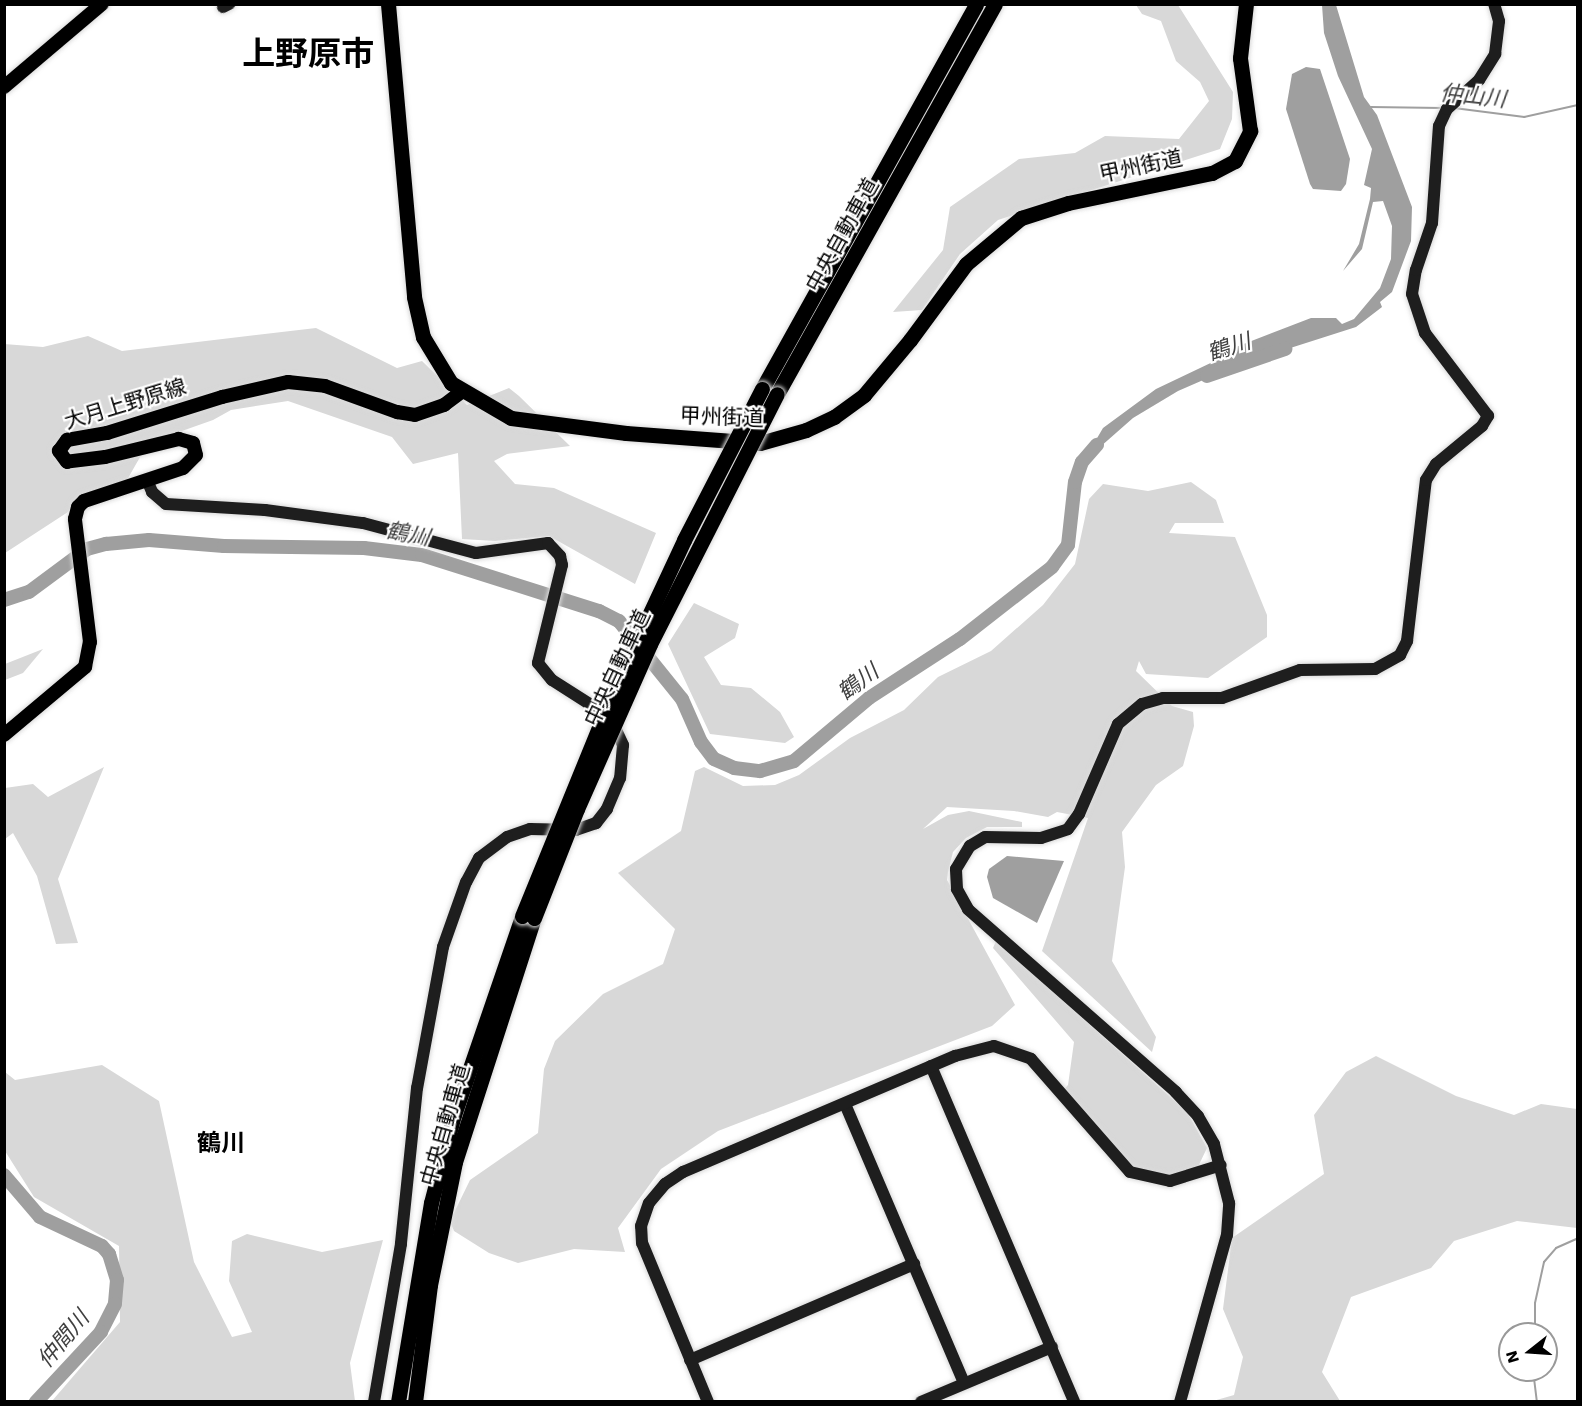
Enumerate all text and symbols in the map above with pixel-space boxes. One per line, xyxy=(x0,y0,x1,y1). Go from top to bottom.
district label: 上野原市 xyxy=(242,34,374,74)
water label: 仲山川 xyxy=(1439,79,1507,113)
street label: 甲州街道 xyxy=(1097,145,1185,187)
street label: 中央自動車道 xyxy=(800,174,884,296)
water label: 鶴川 xyxy=(1204,328,1254,366)
street label: 大月上野原線 xyxy=(61,374,189,434)
street label: 甲州街道 xyxy=(680,403,764,431)
water label: 鶴川 xyxy=(384,517,432,551)
street label: 中央自動車道 xyxy=(579,606,655,730)
water label: 鶴川 xyxy=(832,658,884,706)
street label: 中央自動車道 xyxy=(416,1061,474,1189)
district label: 鶴川 xyxy=(197,1130,245,1158)
water label: 仲間川 xyxy=(32,1305,94,1373)
north arrow xyxy=(1498,1322,1558,1382)
text: N xyxy=(1501,1348,1523,1365)

